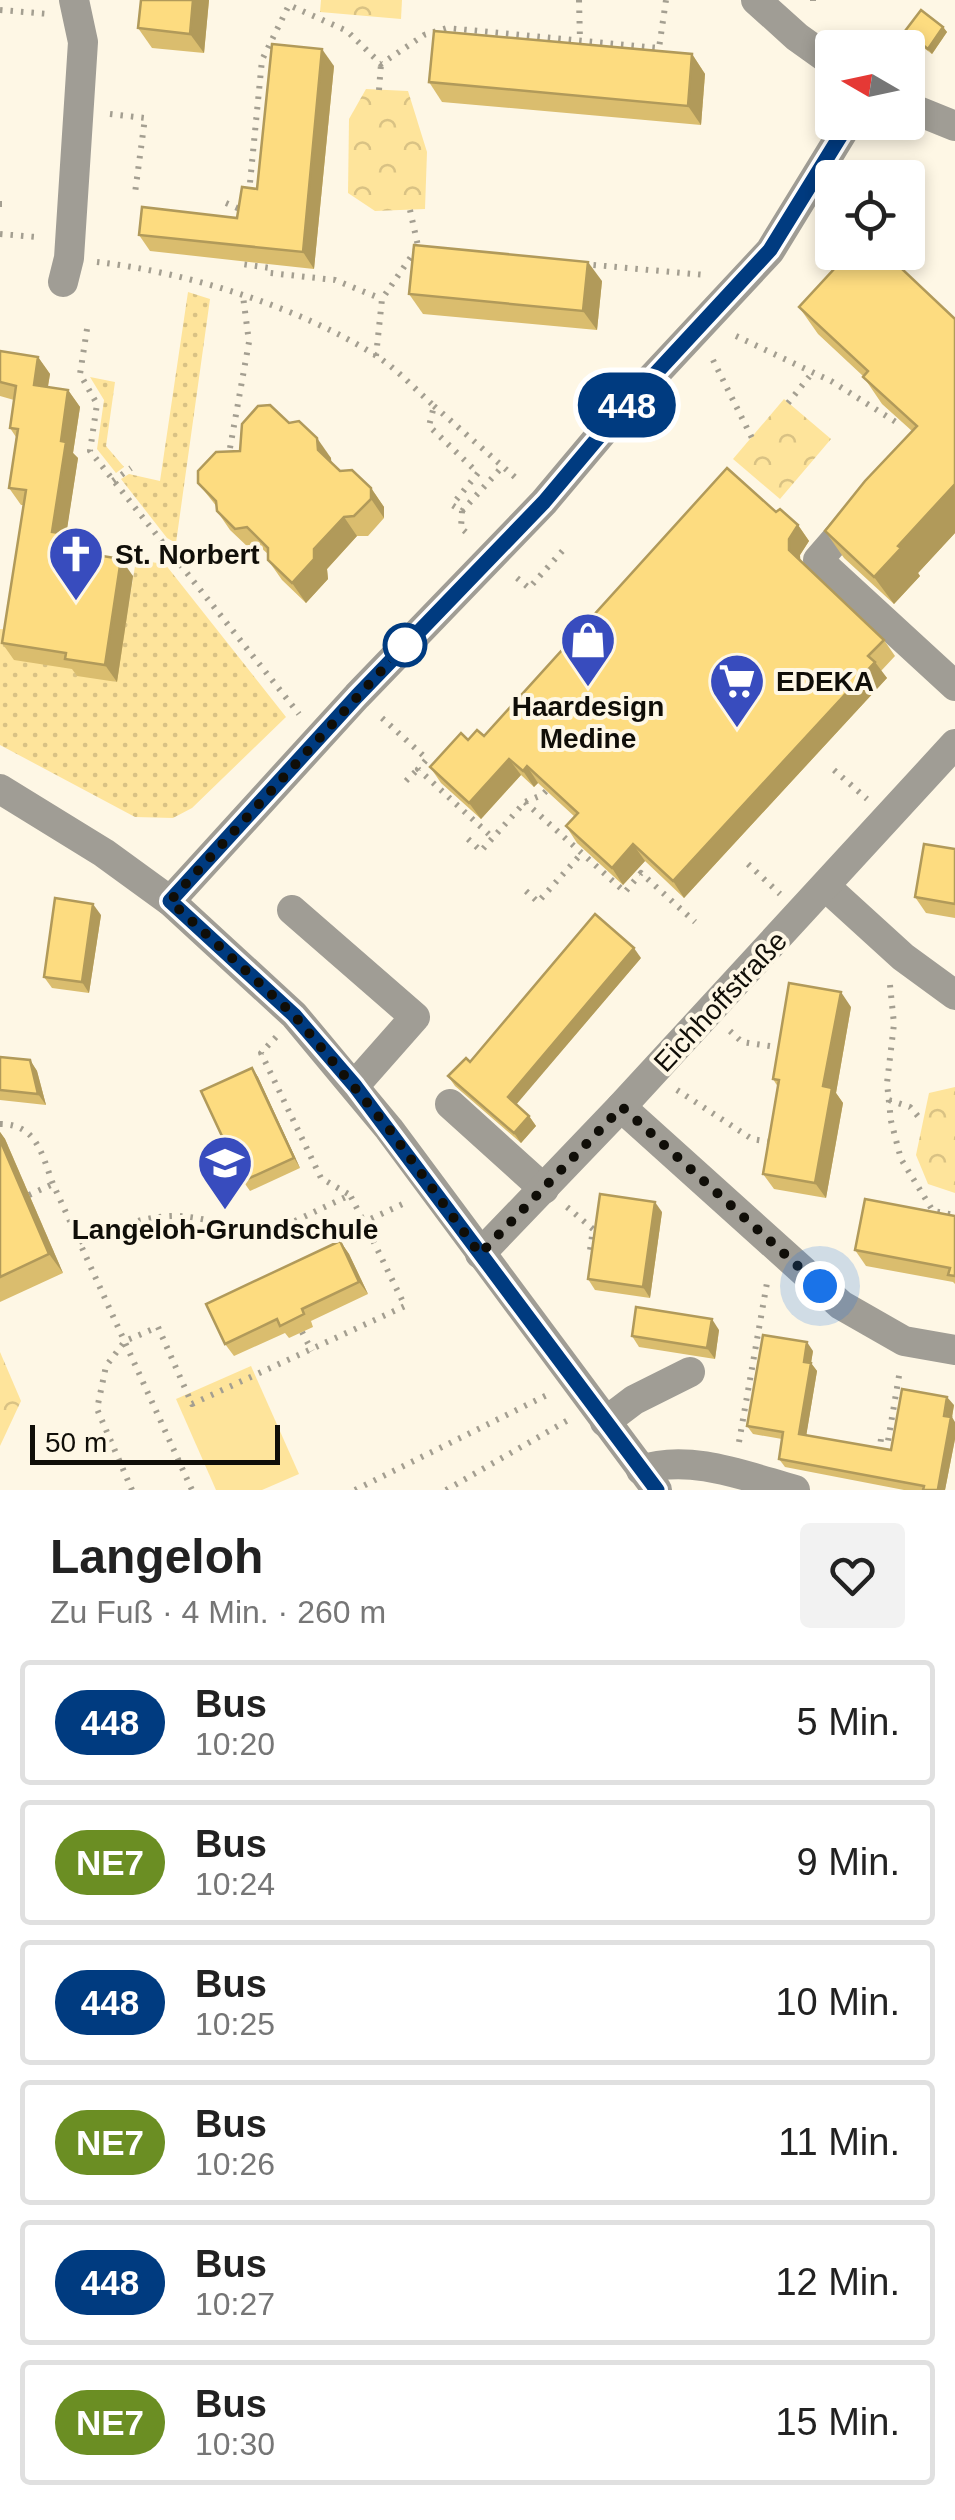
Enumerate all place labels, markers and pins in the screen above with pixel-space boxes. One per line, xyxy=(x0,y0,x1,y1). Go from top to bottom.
church icon: St. Norbert xyxy=(46,524,106,603)
place label: St. Norbert xyxy=(115,539,260,570)
shop icon: Haardesign Medine xyxy=(558,610,618,689)
unlabelled marker xyxy=(384,624,426,666)
supermarket icon: EDEKA xyxy=(707,651,767,730)
place label: EDEKA xyxy=(776,666,874,697)
place label: Haardesign Medine xyxy=(512,691,664,754)
school or university icon: Langeloh-Grundschule xyxy=(195,1133,255,1212)
place label: Langeloh-Grundschule xyxy=(72,1214,378,1245)

